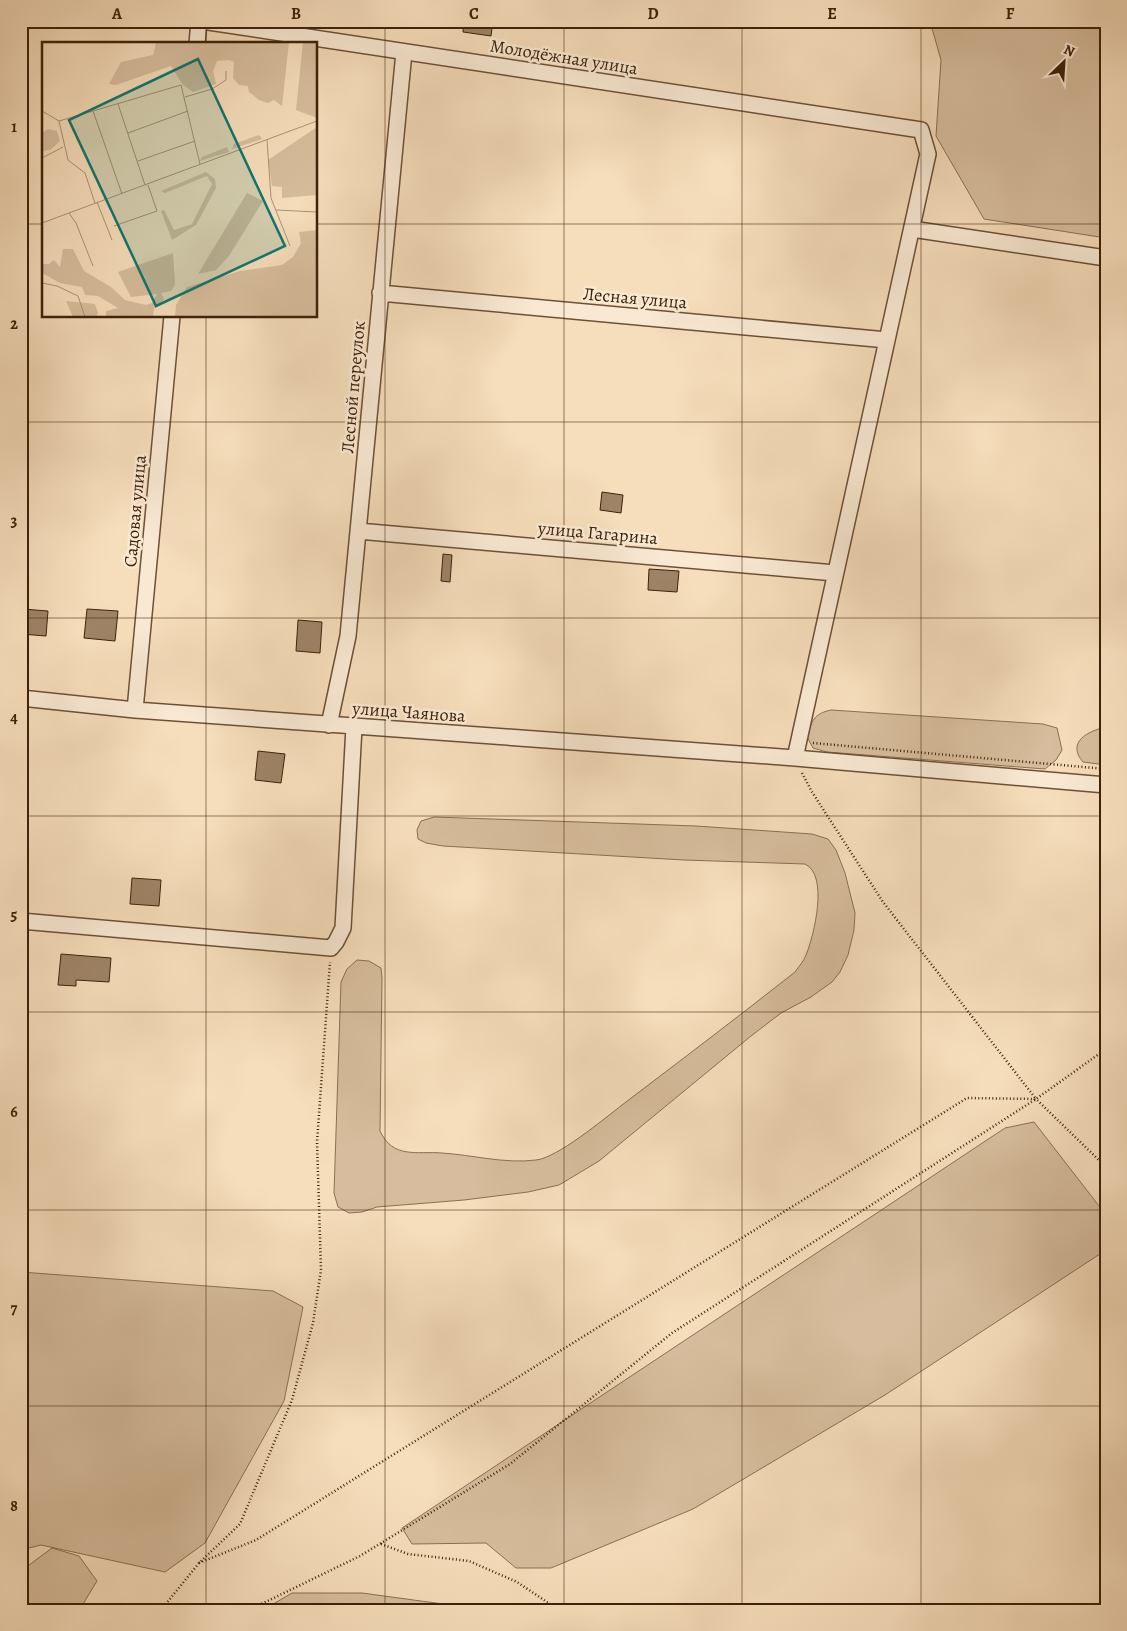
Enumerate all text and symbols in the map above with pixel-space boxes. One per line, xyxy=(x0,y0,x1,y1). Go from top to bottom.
text: A xyxy=(111,3,123,25)
text: B xyxy=(291,3,301,25)
text: C xyxy=(469,3,479,25)
text: D xyxy=(647,3,659,25)
text: E xyxy=(827,3,837,25)
text: F xyxy=(1006,3,1015,25)
street label: Молодёжная улица xyxy=(488,33,640,81)
north arrow xyxy=(1040,38,1090,88)
text: N xyxy=(1061,40,1078,61)
inset map xyxy=(42,42,318,318)
text: 1 xyxy=(11,116,17,138)
street label: Лесная улица xyxy=(582,281,689,315)
text: 2 xyxy=(10,313,18,335)
street label: Лесной переулок xyxy=(335,320,371,454)
street label: Садовая улица xyxy=(118,453,152,568)
text: 3 xyxy=(11,510,18,532)
street label: улица Гагарина xyxy=(536,516,660,550)
street label: улица Чаянова xyxy=(351,696,467,728)
text: 4 xyxy=(10,707,18,729)
text: 5 xyxy=(11,904,18,926)
text: 6 xyxy=(10,1101,18,1123)
text: 7 xyxy=(11,1298,18,1320)
text: 8 xyxy=(10,1495,18,1517)

